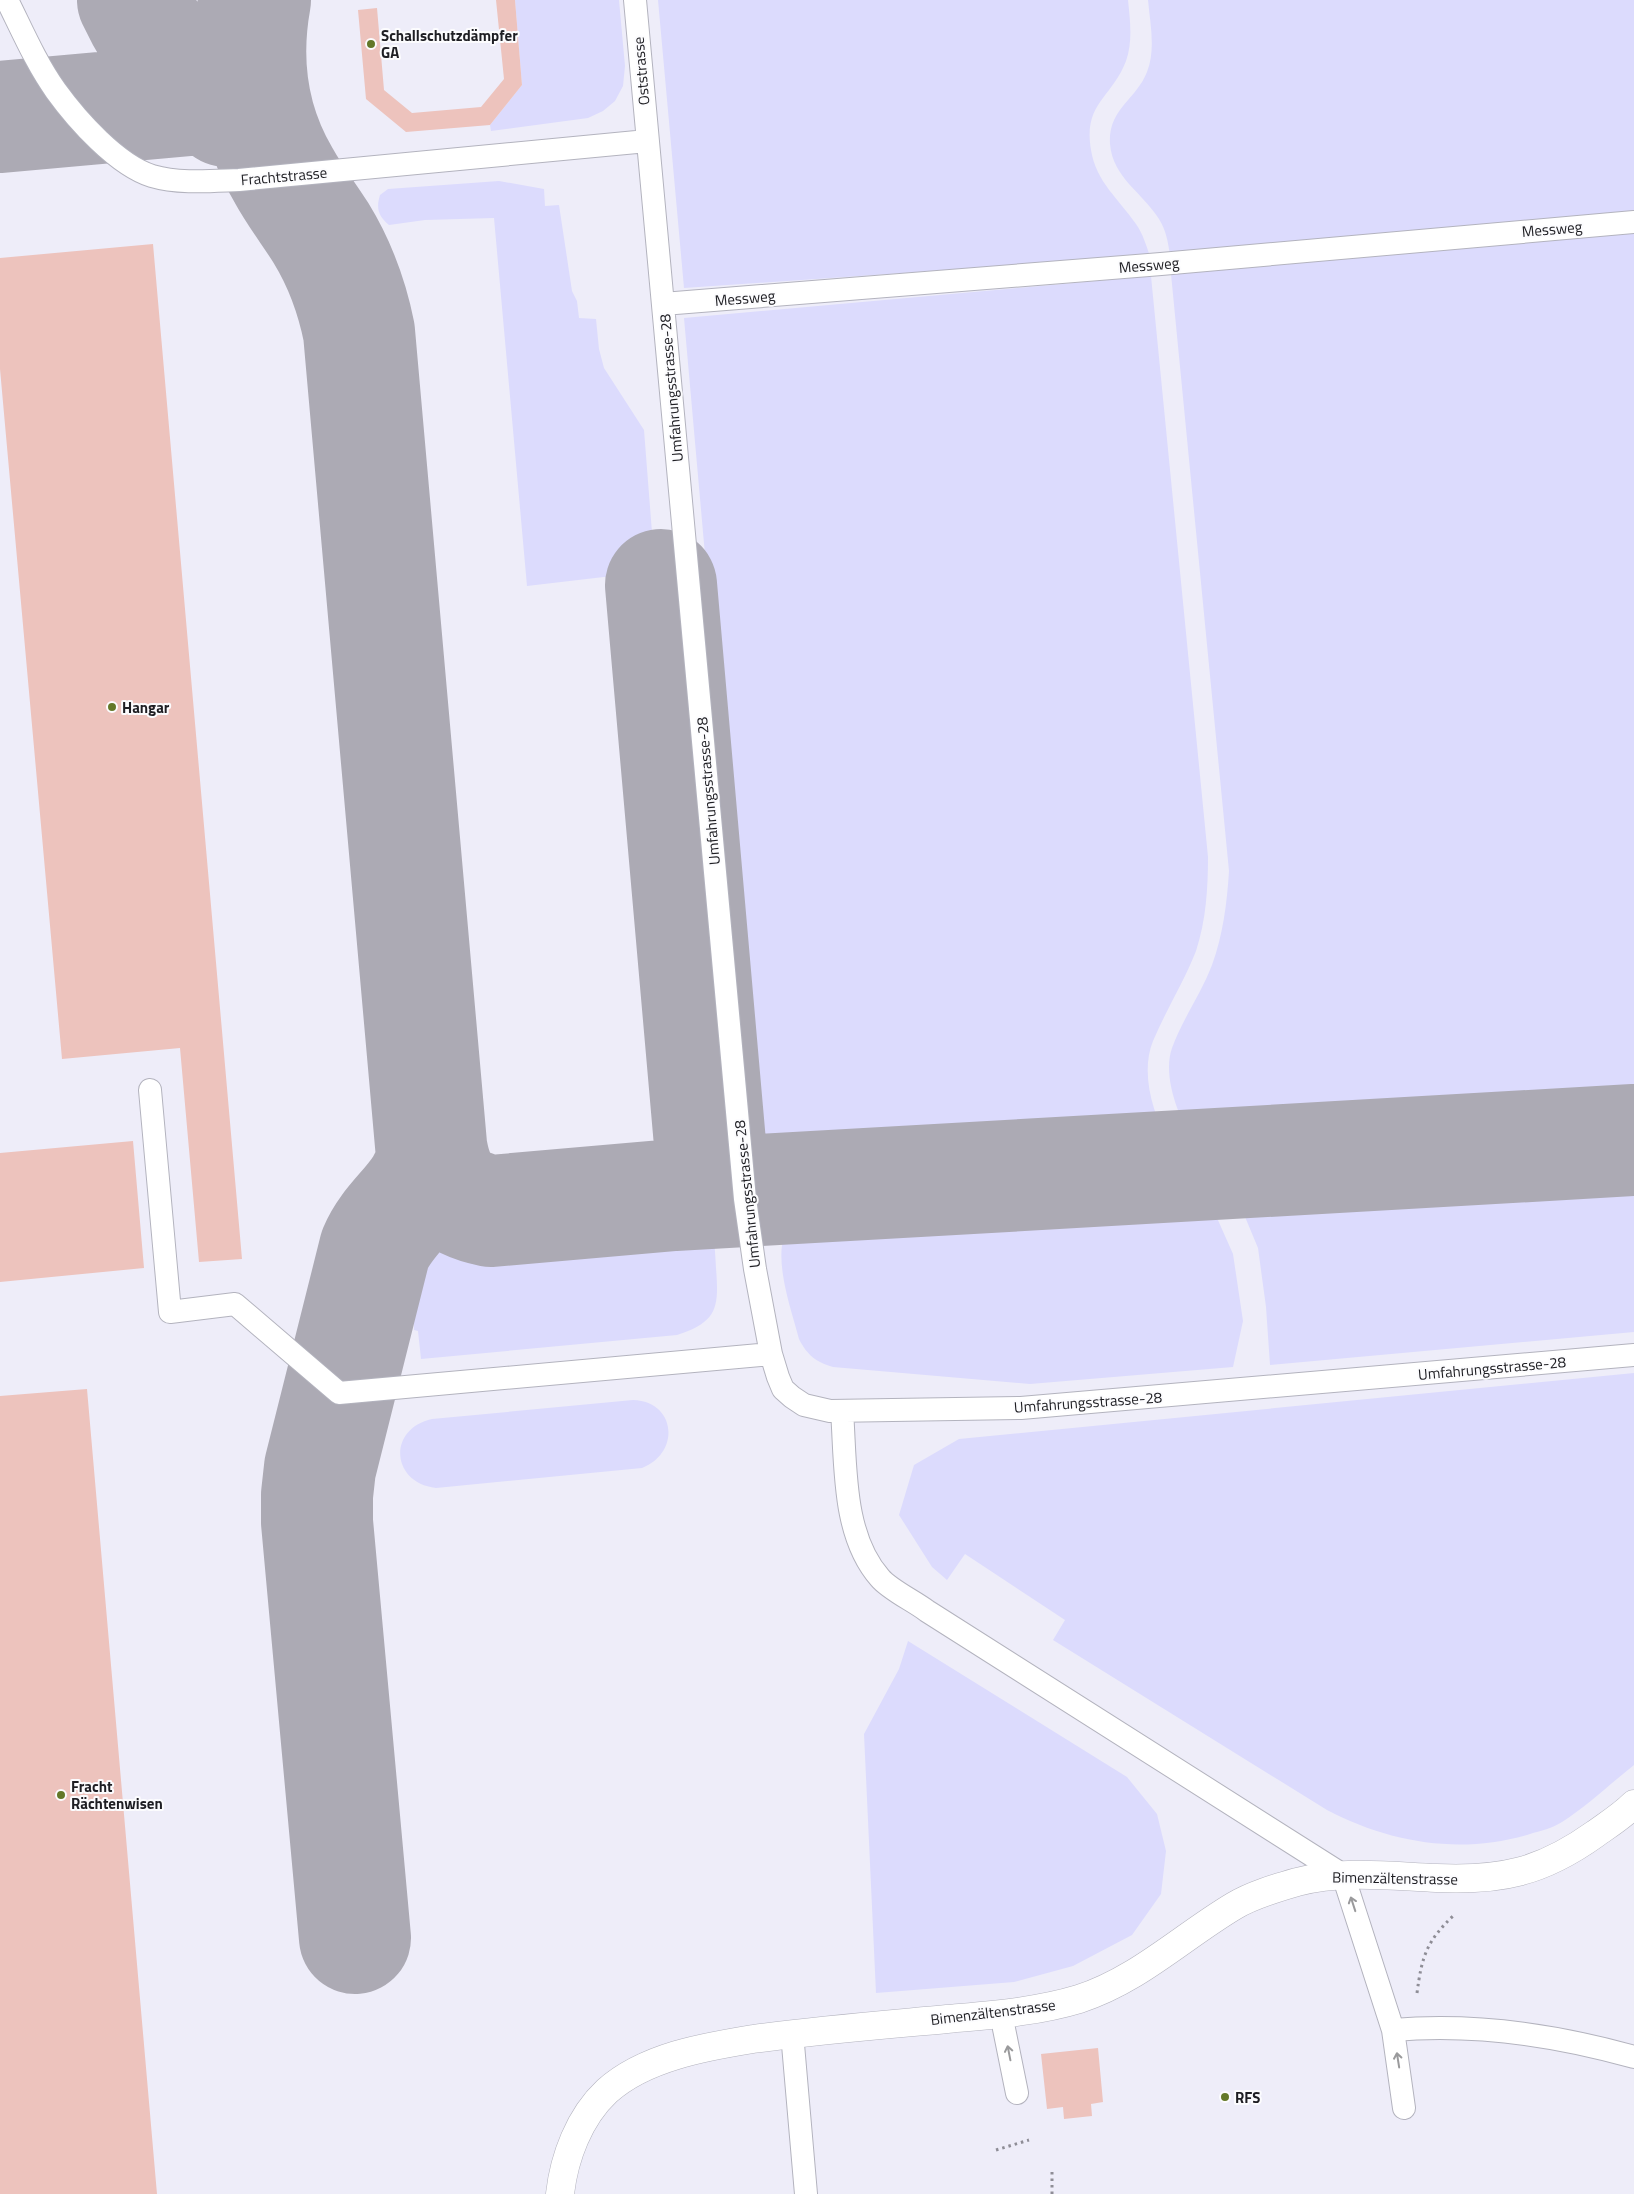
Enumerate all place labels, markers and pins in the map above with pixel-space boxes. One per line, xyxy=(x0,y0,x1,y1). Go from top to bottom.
place label: Schallschutzdämpfer GA xyxy=(381,24,518,64)
marker: Schallschutzdämpfer GA xyxy=(365,38,377,50)
place label: Hangar xyxy=(122,696,170,719)
marker: Hangar xyxy=(106,701,118,713)
place label: Fracht Rächtenwisen xyxy=(71,1775,163,1815)
marker: Fracht Rächtenwisen xyxy=(55,1789,67,1801)
place label: RFS xyxy=(1235,2086,1260,2109)
marker: RFS xyxy=(1219,2091,1231,2103)

